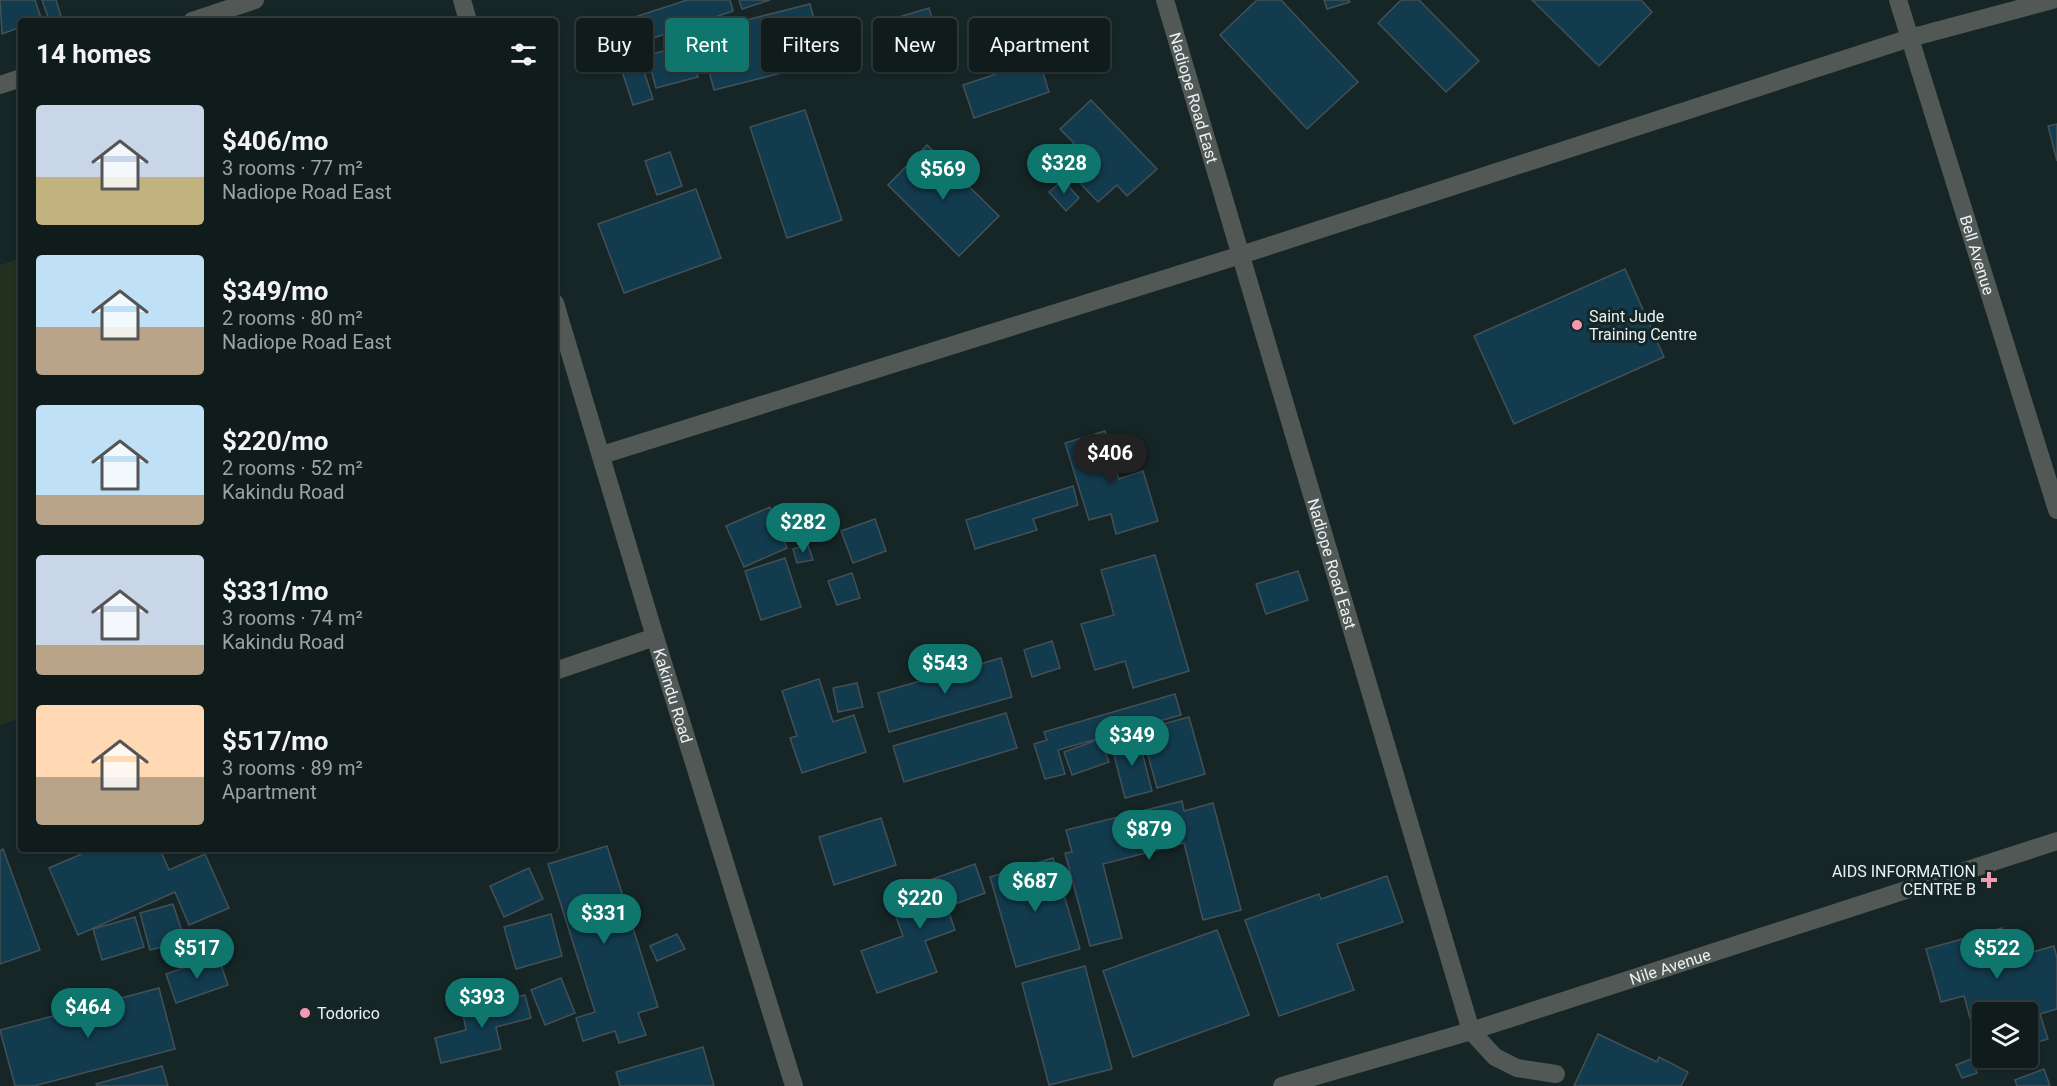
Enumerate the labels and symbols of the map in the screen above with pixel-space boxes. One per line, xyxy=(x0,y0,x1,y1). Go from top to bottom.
street label: Nadiope Road East xyxy=(1166,30,1222,165)
pin: $328 xyxy=(1028,144,1100,195)
pin: $569 xyxy=(907,150,979,201)
street label: Bell Avenue xyxy=(1956,213,1999,297)
place label: Saint Jude Training Centre xyxy=(1589,307,1697,344)
marker: Saint Jude Training Centre xyxy=(1570,318,1584,332)
pin: $406 xyxy=(1074,434,1146,485)
street label: Nadiope Road East xyxy=(1304,496,1361,631)
pin: $282 xyxy=(767,503,839,554)
pin: $543 xyxy=(909,644,981,695)
street label: Kakindu Road xyxy=(650,646,697,745)
pin: $349 xyxy=(1096,716,1168,767)
pin: $879 xyxy=(1113,810,1185,861)
pin: $687 xyxy=(999,862,1071,913)
place label: AIDS INFORMATION CENTRE B xyxy=(1832,862,1976,899)
marker: AIDS INFORMATION CENTRE B xyxy=(1980,871,1998,889)
pin: $220 xyxy=(884,879,956,930)
pin: $331 xyxy=(568,894,640,945)
pin: $517 xyxy=(161,929,233,980)
pin: $522 xyxy=(1961,929,2033,980)
street label: Nile Avenue xyxy=(1627,944,1713,988)
pin: $393 xyxy=(446,978,518,1029)
pin: $464 xyxy=(52,988,124,1039)
place label: Todorico xyxy=(317,1004,380,1023)
marker: Todorico xyxy=(298,1006,312,1020)

